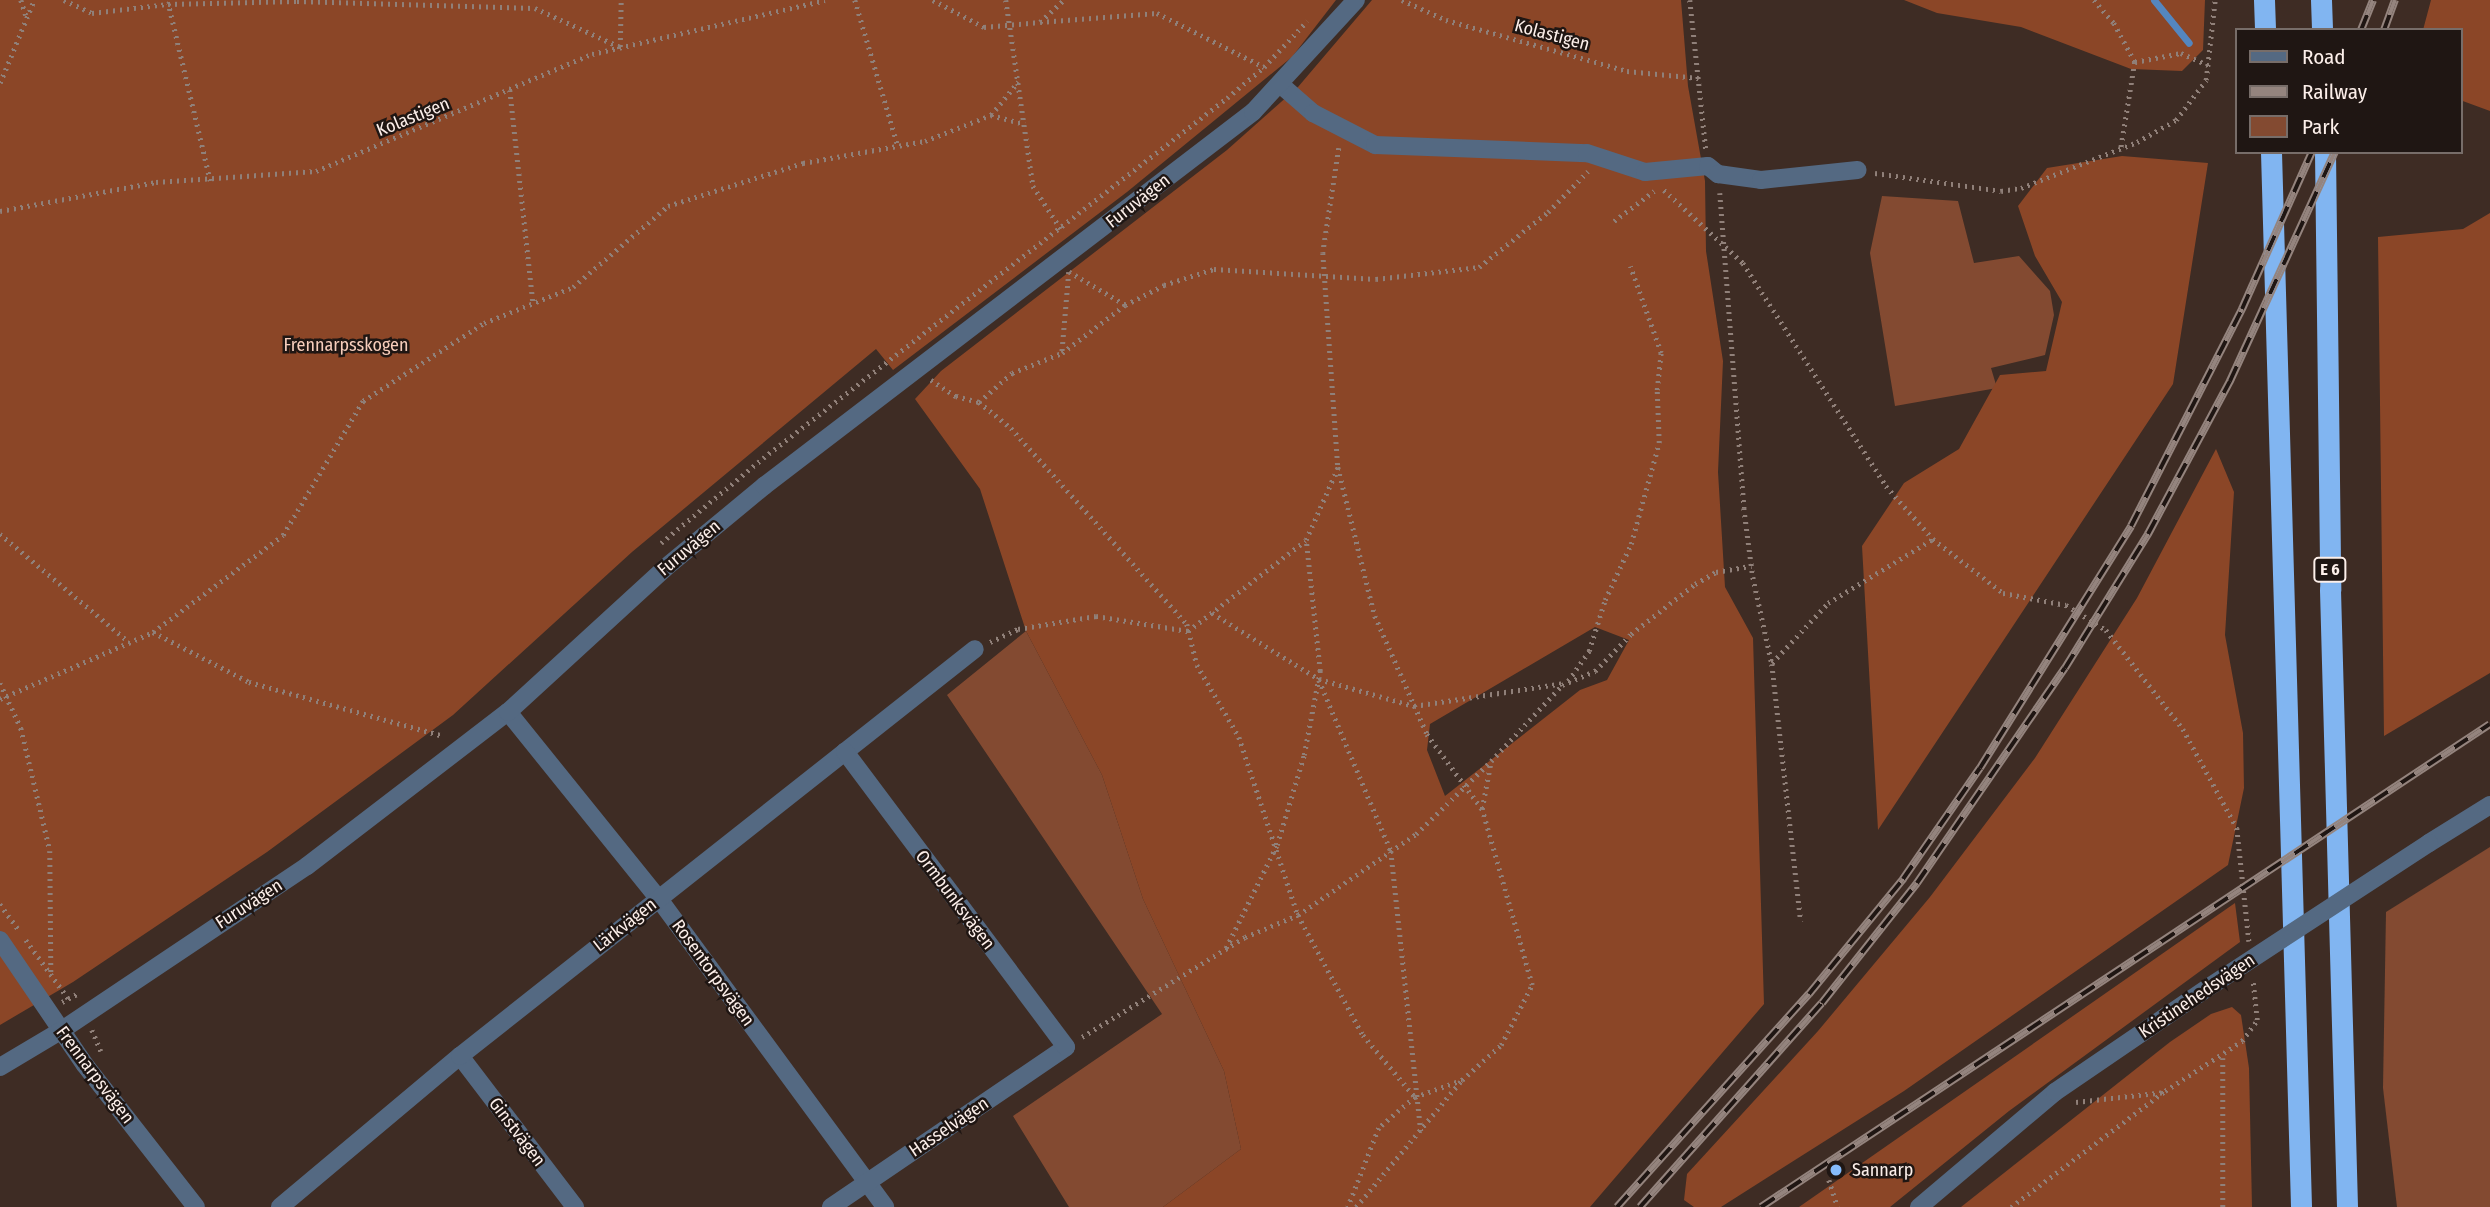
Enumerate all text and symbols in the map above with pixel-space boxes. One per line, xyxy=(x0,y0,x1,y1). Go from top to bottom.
street label: Kolastigen xyxy=(1512,15,1592,55)
legend xyxy=(2234,28,2462,154)
text: Road xyxy=(2302,44,2346,70)
text: Railway xyxy=(2302,79,2367,105)
street label: Kolastigen xyxy=(373,93,453,141)
text: Park xyxy=(2302,114,2339,140)
street label: Furuvägen xyxy=(1102,169,1174,233)
park label: Frennarpsskogen xyxy=(283,334,409,356)
street label: Furuvägen xyxy=(653,516,725,580)
road number: E 6 xyxy=(2312,558,2348,582)
street label: Ormbunksvägen xyxy=(911,846,999,954)
street label: Furuvägen xyxy=(212,874,286,934)
street label: Lärkvägen xyxy=(589,894,661,956)
street label: Rosentorpsvägen xyxy=(667,916,759,1030)
street label: Kristinehedsvägen xyxy=(2135,949,2259,1043)
street label: Frennarpsvägen xyxy=(51,1022,139,1128)
street label: Ginstvägen xyxy=(484,1093,550,1171)
street label: Hasselvägen xyxy=(905,1093,993,1161)
place label: Sannarp xyxy=(1852,1159,1913,1181)
marker: Sannarp xyxy=(1826,1160,1846,1180)

